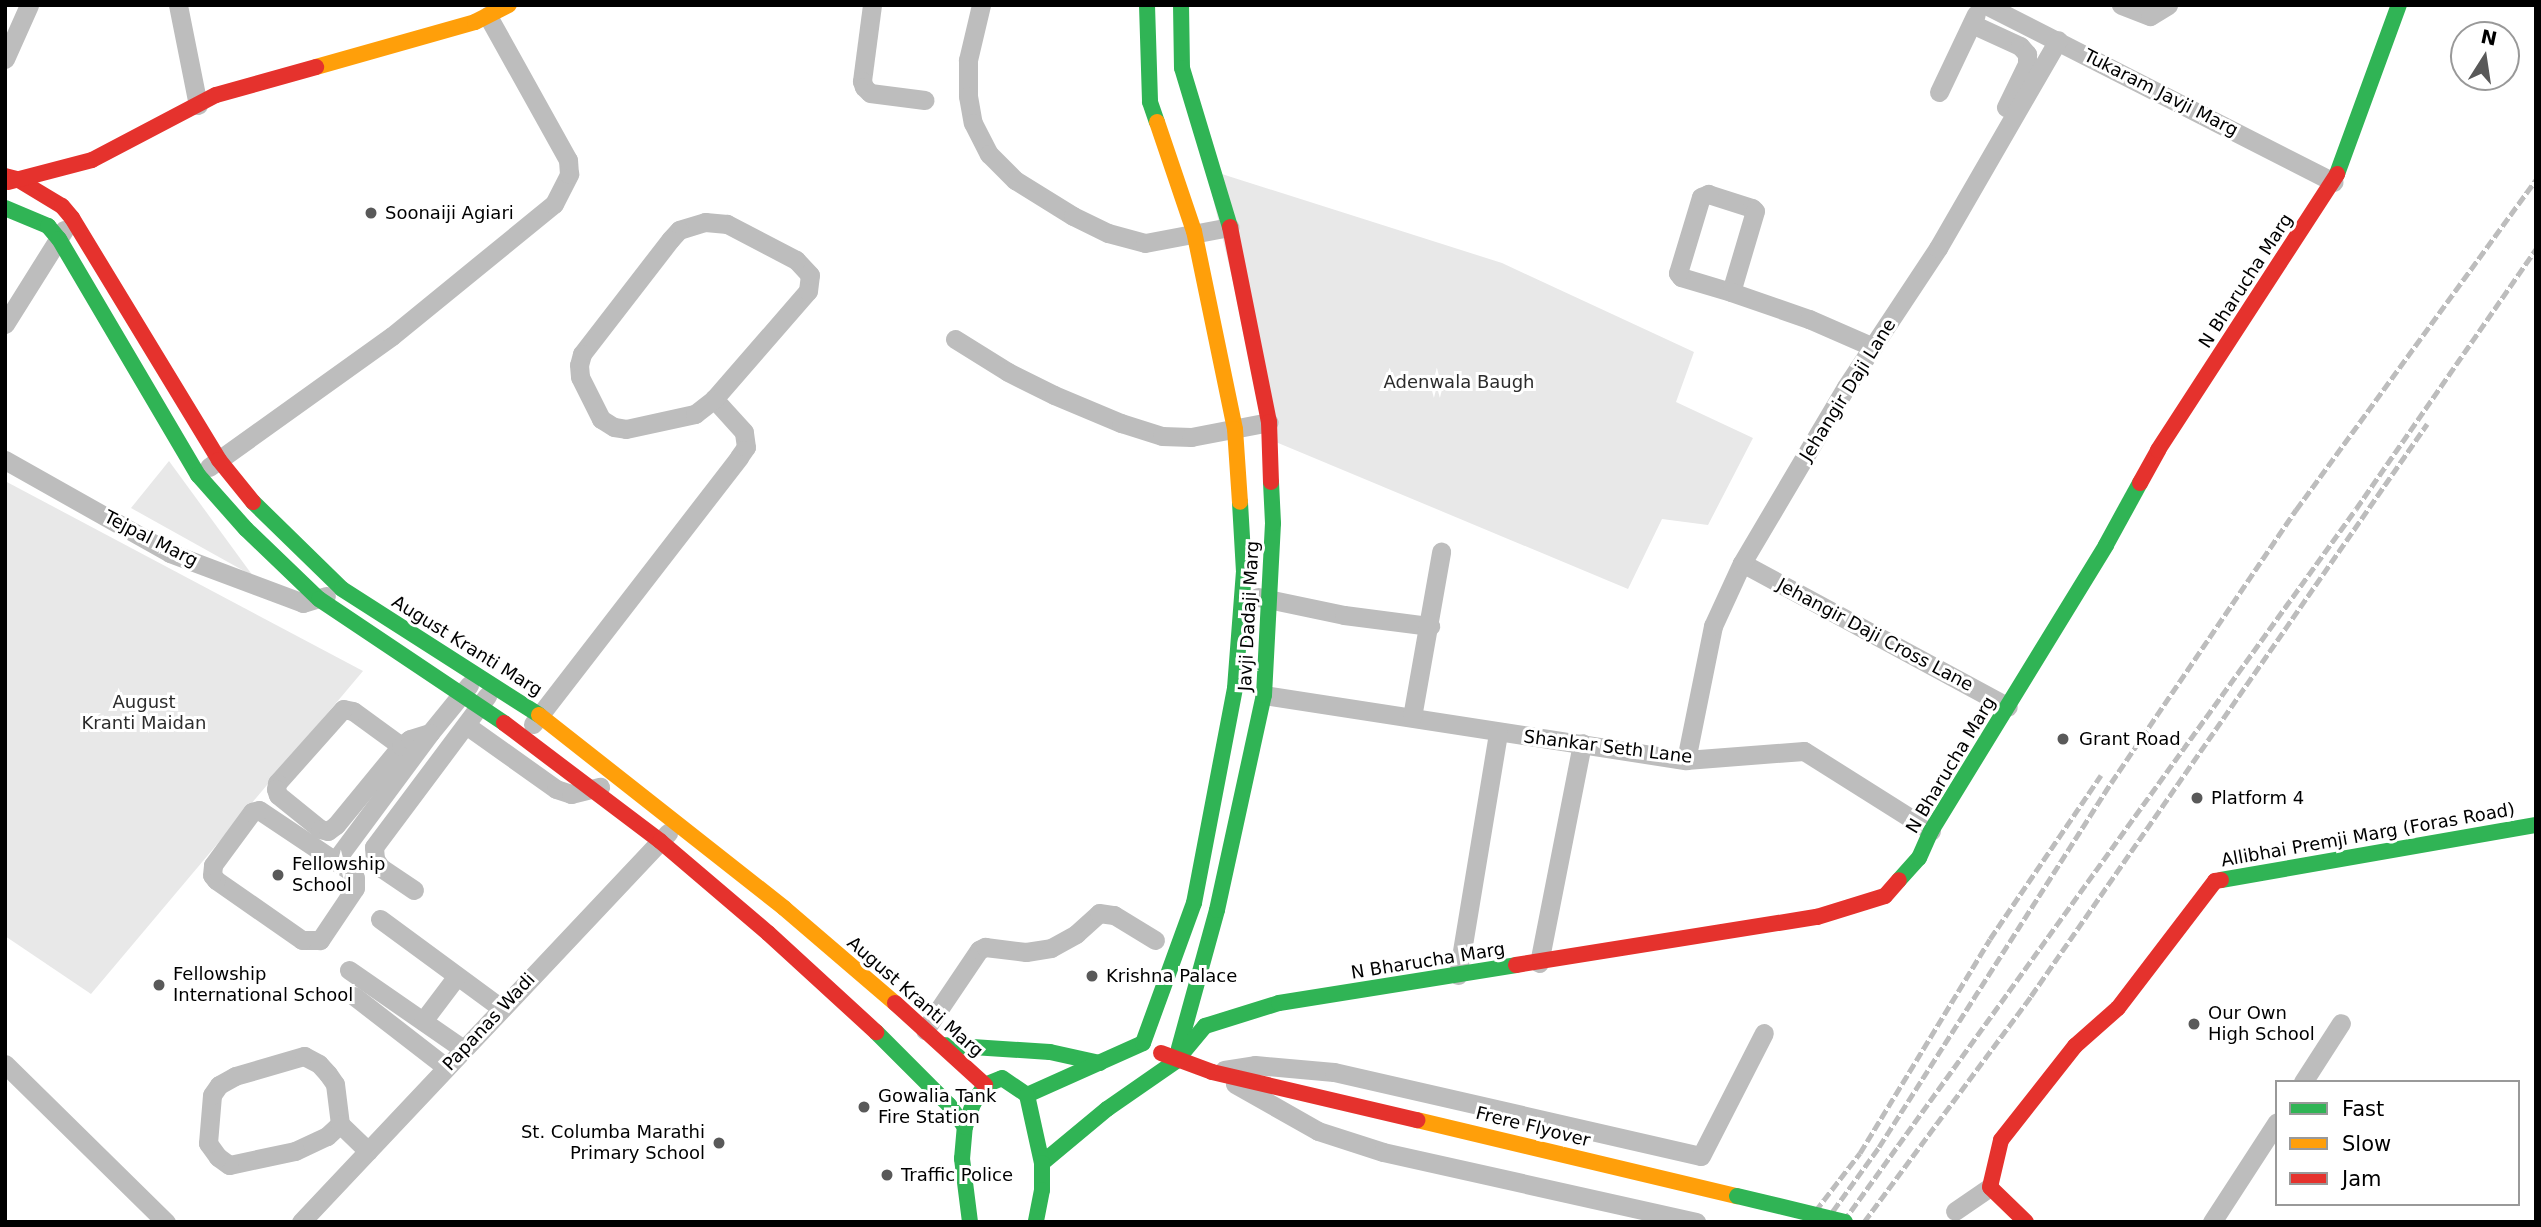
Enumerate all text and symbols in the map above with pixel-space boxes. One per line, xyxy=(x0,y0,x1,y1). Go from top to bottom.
north arrow xyxy=(2450,21,2520,91)
text: N xyxy=(2479,25,2499,50)
street label: Tukaram Javji Marg xyxy=(2080,45,2242,141)
place label: Soonaiji Agiari xyxy=(385,202,514,224)
marker: Soonaiji Agiari xyxy=(363,205,379,221)
street label: N Bharucha Marg xyxy=(2194,210,2298,352)
street label: Jehangir Daji Lane xyxy=(1795,315,1901,465)
park label: Adenwala Baugh xyxy=(1383,371,1535,393)
street label: Tejpal Marg xyxy=(101,506,201,572)
street label: Javji Dadaji Marg xyxy=(1234,540,1264,692)
street label: Jehangir Daji Cross Lane xyxy=(1773,574,1977,696)
street label: August Kranti Marg xyxy=(388,591,546,701)
park label: August Kranti Maidan xyxy=(82,692,206,734)
street label: N Bharucha Marg xyxy=(1902,693,2000,837)
street label: Shankar Seth Lane xyxy=(1522,726,1694,768)
place label: Grant Road xyxy=(2079,728,2181,750)
marker: Grant Road xyxy=(2053,729,2073,749)
place label: Platform 4 xyxy=(2211,787,2304,809)
marker: Platform 4 xyxy=(2189,790,2205,806)
street label: Allibhai Premji Marg (Foras Road) xyxy=(2219,798,2517,872)
place label: Fellowship School xyxy=(292,854,385,896)
marker: Fellowship School xyxy=(270,867,286,883)
street label: August Kranti Marg xyxy=(843,932,987,1062)
street label: N Bharucha Marg xyxy=(1349,938,1507,984)
place label: Fellowship International School xyxy=(173,964,353,1006)
place label: Krishna Palace xyxy=(1106,965,1237,987)
marker: Krishna Palace xyxy=(1084,968,1100,984)
street label: Papanas Wadi xyxy=(438,969,540,1075)
marker: Fellowship International School xyxy=(151,977,167,993)
place label: Our Own High School xyxy=(2208,1003,2315,1046)
marker: Our Own High School xyxy=(2186,1016,2202,1032)
legend xyxy=(2275,1080,2520,1206)
place label: Gowalia Tank Fire Station xyxy=(878,1086,996,1128)
text: Fast xyxy=(2342,1097,2384,1121)
marker: Gowalia Tank Fire Station xyxy=(856,1099,872,1115)
street label: Frere Flyover xyxy=(1474,1102,1592,1152)
place label: St. Columba Marathi Primary School xyxy=(521,1122,705,1164)
text: Slow xyxy=(2342,1132,2391,1156)
marker: St. Columba Marathi Primary School xyxy=(711,1135,727,1151)
place label: Traffic Police xyxy=(901,1164,1013,1186)
marker: Traffic Police xyxy=(879,1167,895,1183)
text: Jam xyxy=(2342,1167,2382,1191)

